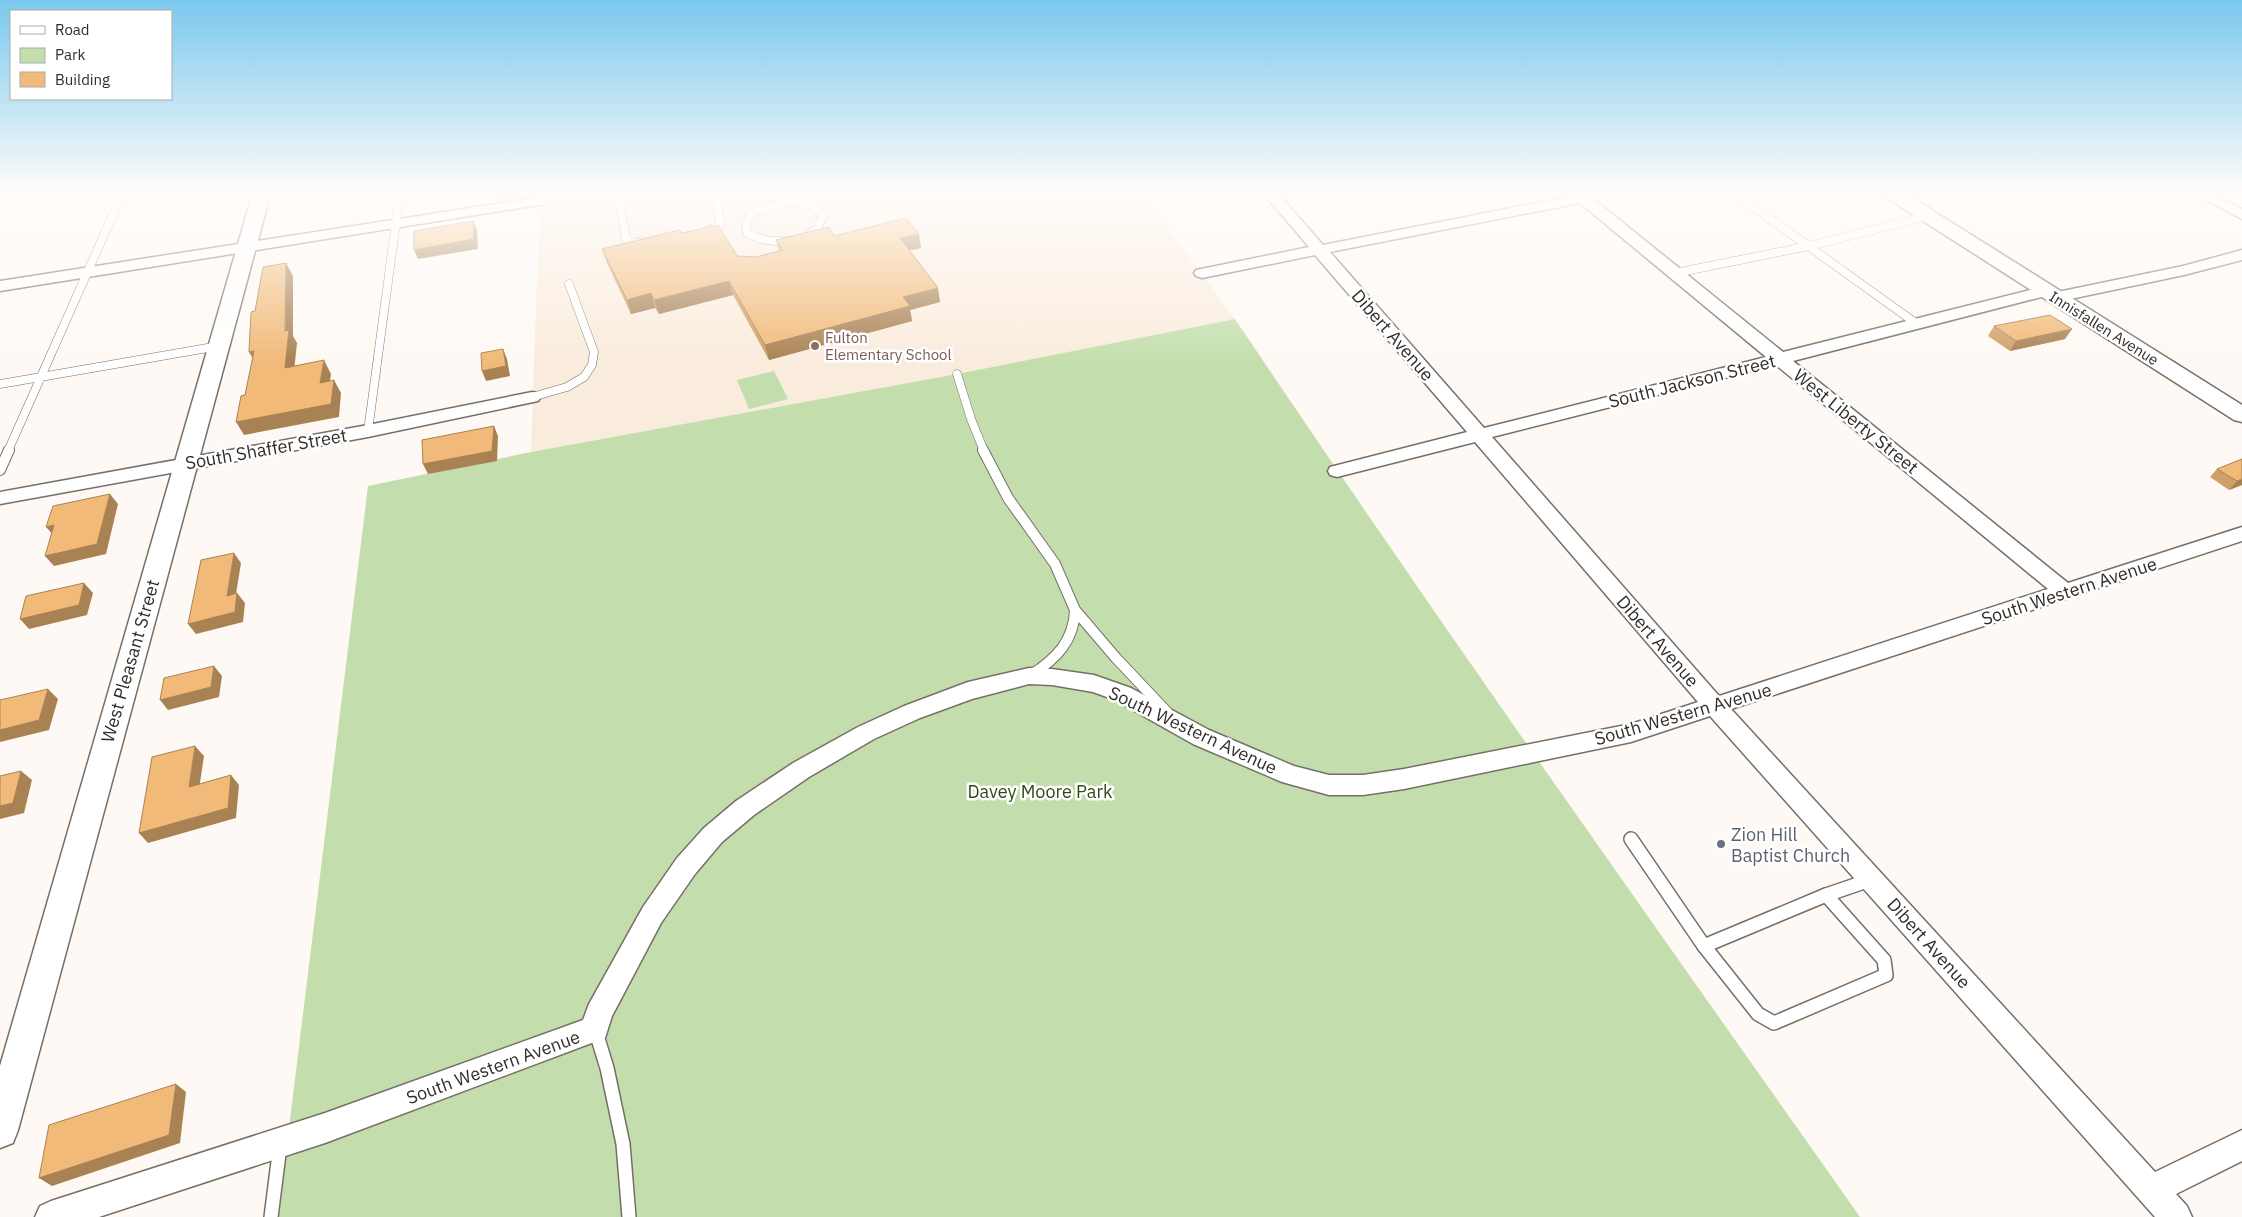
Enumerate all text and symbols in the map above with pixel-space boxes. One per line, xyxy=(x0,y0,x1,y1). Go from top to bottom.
legend xyxy=(10,10,172,100)
text: Road xyxy=(55,20,90,39)
text: Park xyxy=(55,45,85,64)
text: Building xyxy=(55,70,110,89)
street label: Dibert Avenue xyxy=(1347,284,1439,386)
street label: Innisfallen Avenue xyxy=(2046,287,2162,369)
place label: Fulton Elementary School xyxy=(825,328,952,364)
marker: Fulton Elementary School xyxy=(809,340,821,352)
street label: South Jackson Street xyxy=(1606,349,1778,413)
street label: West Liberty Street xyxy=(1789,364,1923,478)
street label: South Shaffer Street xyxy=(183,423,349,475)
street label: South Western Avenue xyxy=(1978,552,2160,630)
street label: West Pleasant Street xyxy=(96,577,164,745)
street label: Dibert Avenue xyxy=(1612,590,1704,692)
street label: South Western Avenue xyxy=(1592,678,1774,750)
street label: South Western Avenue xyxy=(1105,681,1281,779)
park label: Davey Moore Park xyxy=(967,780,1113,803)
place label: Zion Hill Baptist Church xyxy=(1731,823,1850,867)
marker: Zion Hill Baptist Church xyxy=(1715,838,1727,850)
street label: Dibert Avenue xyxy=(1882,893,1976,993)
street label: South Western Avenue xyxy=(403,1025,583,1109)

